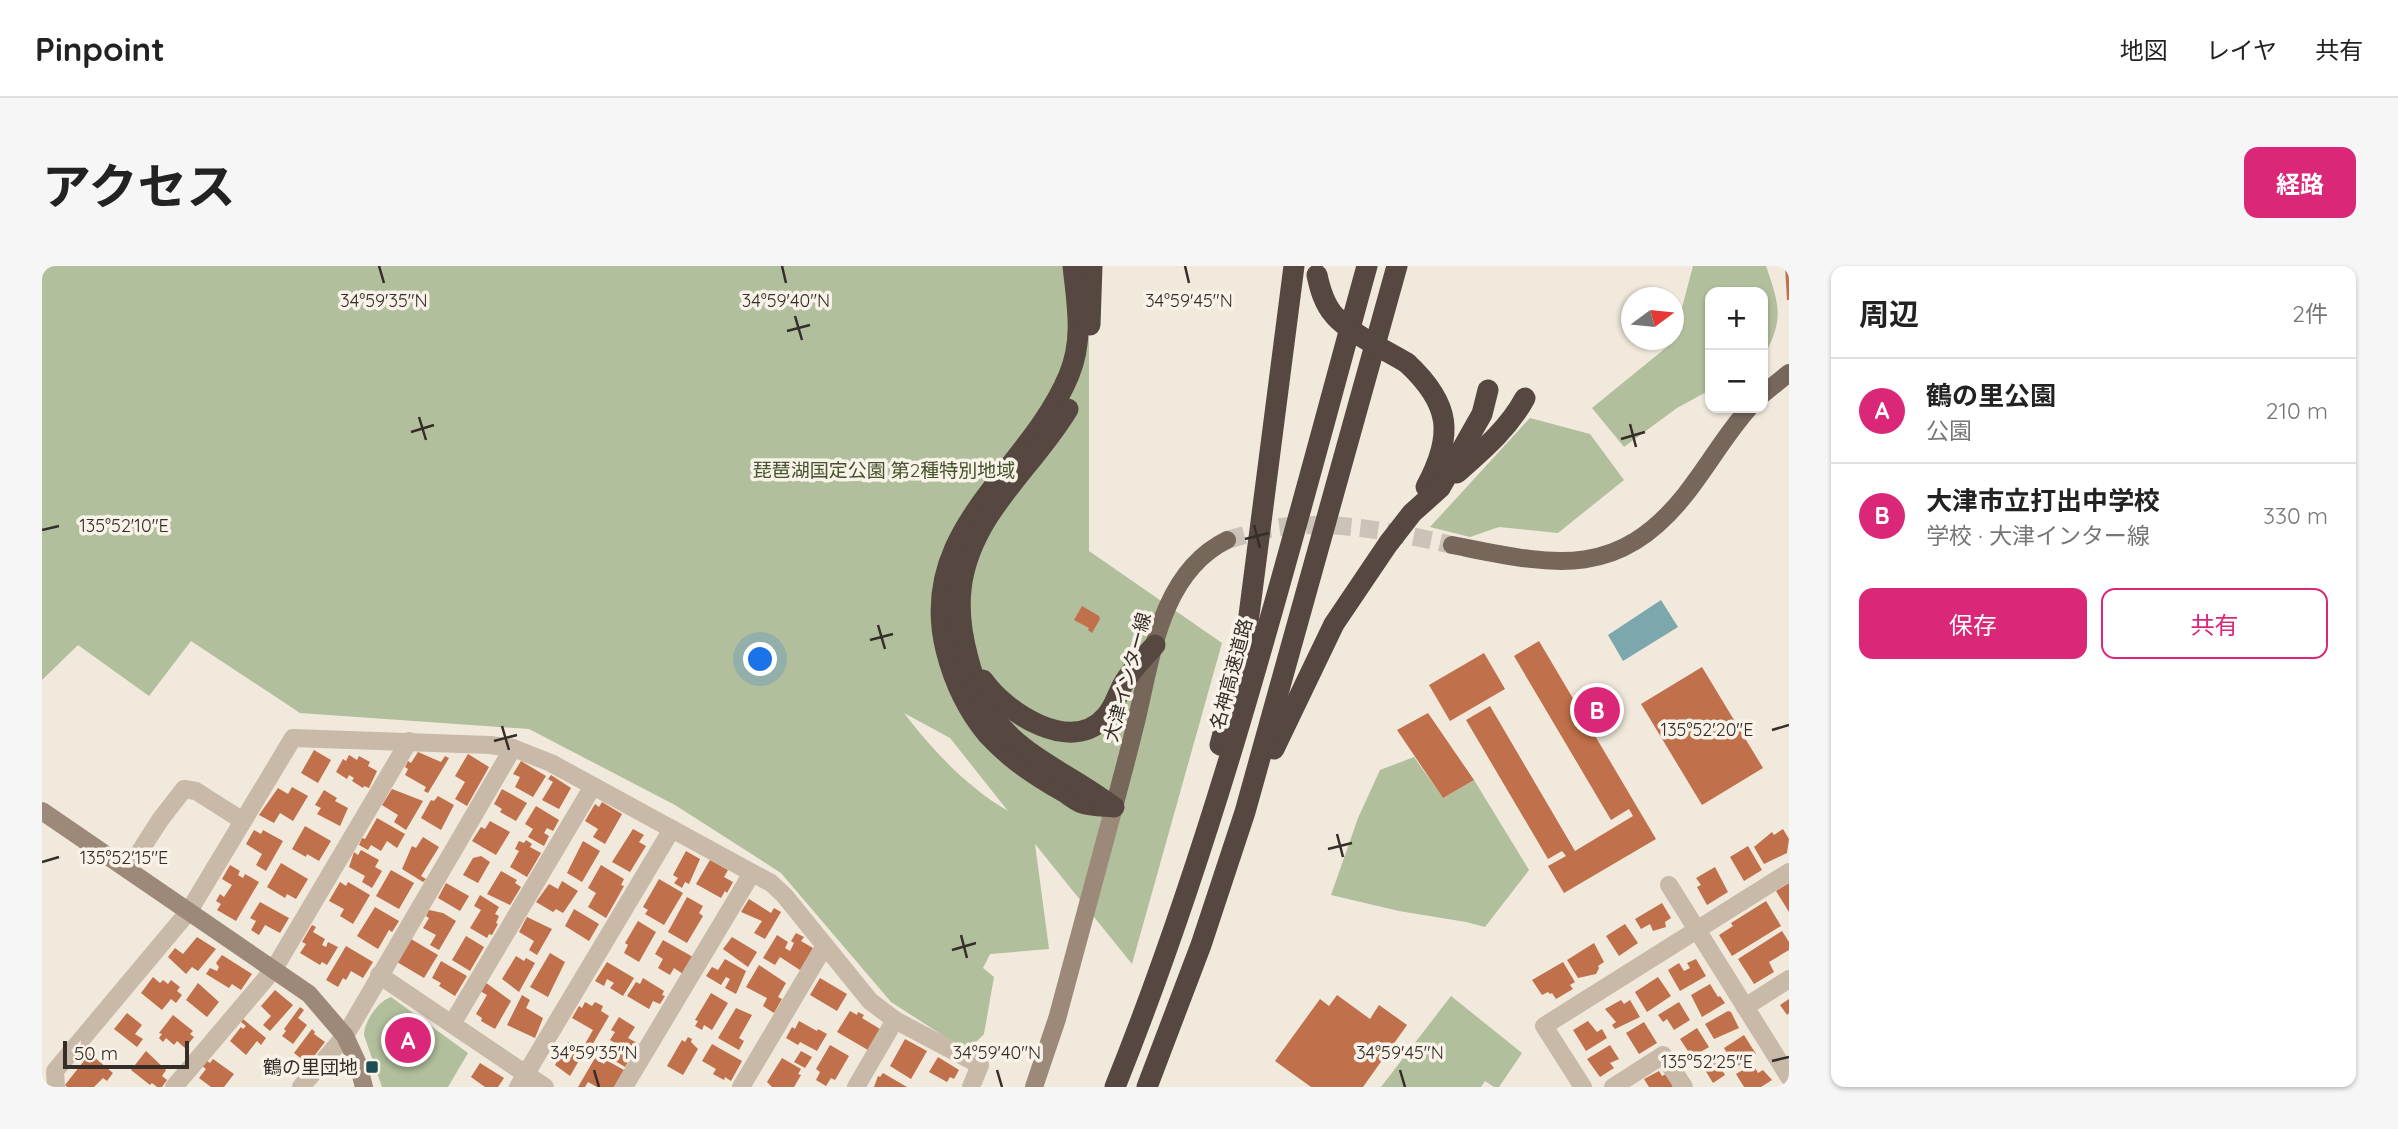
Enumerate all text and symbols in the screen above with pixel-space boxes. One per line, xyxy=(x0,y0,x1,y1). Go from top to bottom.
text: Pinpoint xyxy=(35,28,165,69)
text: 地図 xyxy=(2120,35,2168,65)
text: レイヤ xyxy=(2206,35,2277,65)
text: 共有 xyxy=(2315,35,2363,65)
button: 経路 xyxy=(2244,147,2356,218)
text: アクセス xyxy=(42,155,236,216)
north arrow xyxy=(1621,287,1684,350)
map controls xyxy=(1705,287,1768,413)
button: + xyxy=(1705,287,1768,350)
text: 34°59'35"N xyxy=(340,289,428,312)
text: 34°59'40"N xyxy=(742,289,830,312)
text: 34°59'45"N xyxy=(1145,289,1233,312)
text: 周辺 xyxy=(1859,295,1919,333)
text: 2件 xyxy=(2292,299,2328,328)
button: − xyxy=(1705,350,1768,413)
text: 鶴の里公園 xyxy=(1926,379,2056,412)
text: A xyxy=(1875,396,1889,425)
text: 210 m xyxy=(2266,396,2328,425)
text: 公園 xyxy=(1926,416,1972,445)
park label: 琵琶湖国定公園 第2種特別地域 xyxy=(753,458,1015,482)
text: 大津市立打出中学校 xyxy=(1926,484,2160,517)
text: B xyxy=(1874,501,1890,530)
text: 330 m xyxy=(2263,501,2328,530)
text: 135°52'10"E xyxy=(79,514,169,537)
text: 学校 · 大津インター線 xyxy=(1926,521,2150,550)
button: 保存 xyxy=(1859,588,2087,659)
button: 共有 xyxy=(2101,588,2328,659)
street label: 大津インター線 xyxy=(1098,610,1156,744)
street label: 名神高速道路 xyxy=(1205,616,1257,732)
your location xyxy=(743,642,777,676)
pin: B xyxy=(1574,684,1620,736)
text: 135°52'20"E xyxy=(1661,718,1753,741)
text: 135°52'15"E xyxy=(80,846,168,869)
pin: A xyxy=(385,1014,431,1066)
scale bar xyxy=(63,1038,189,1070)
text: 50 m xyxy=(74,1041,118,1065)
text: 34°59'35"N xyxy=(550,1041,638,1064)
text: 34°59'40"N xyxy=(953,1041,1041,1064)
text: 34°59'45"N xyxy=(1356,1041,1444,1064)
text: 135°52'25"E xyxy=(1661,1050,1753,1073)
place label: 鶴の里団地 xyxy=(263,1055,358,1079)
marker: 鶴の里団地 xyxy=(364,1059,380,1075)

